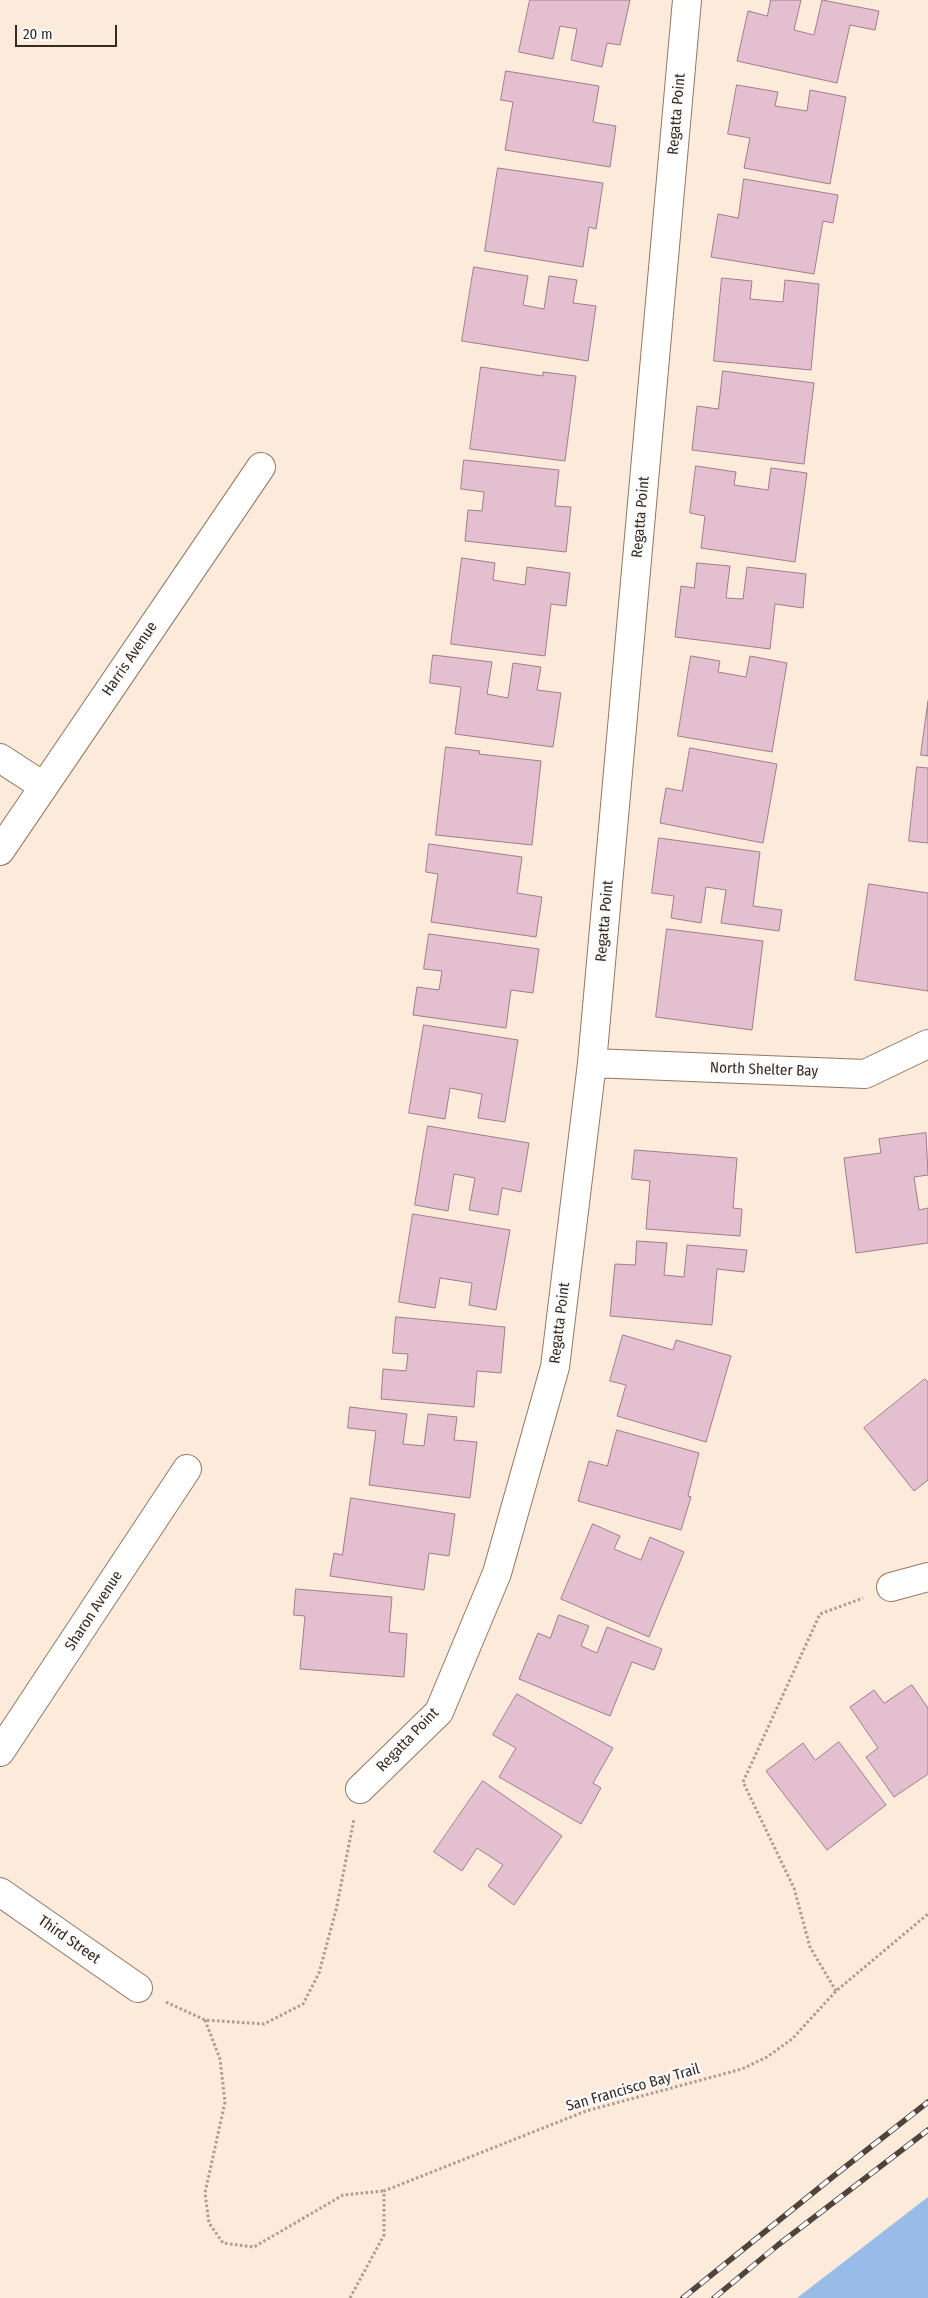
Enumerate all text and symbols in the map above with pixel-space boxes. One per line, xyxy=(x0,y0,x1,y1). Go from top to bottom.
scale bar xyxy=(18,15,120,47)
text: 20 m xyxy=(23,25,53,43)
street label: Regatta Point xyxy=(664,72,690,156)
street label: Regatta Point xyxy=(628,475,654,559)
street label: Harris Avenue xyxy=(99,618,161,700)
street label: Regatta Point xyxy=(592,879,618,963)
street label: North Shelter Bay xyxy=(710,1059,818,1081)
street label: Regatta Point xyxy=(546,1281,574,1365)
street label: Sharon Avenue xyxy=(61,1568,127,1654)
street label: Regatta Point xyxy=(373,1704,443,1776)
street label: Third Street xyxy=(34,1912,104,1968)
street label: San Francisco Bay Trail xyxy=(564,2060,702,2116)

